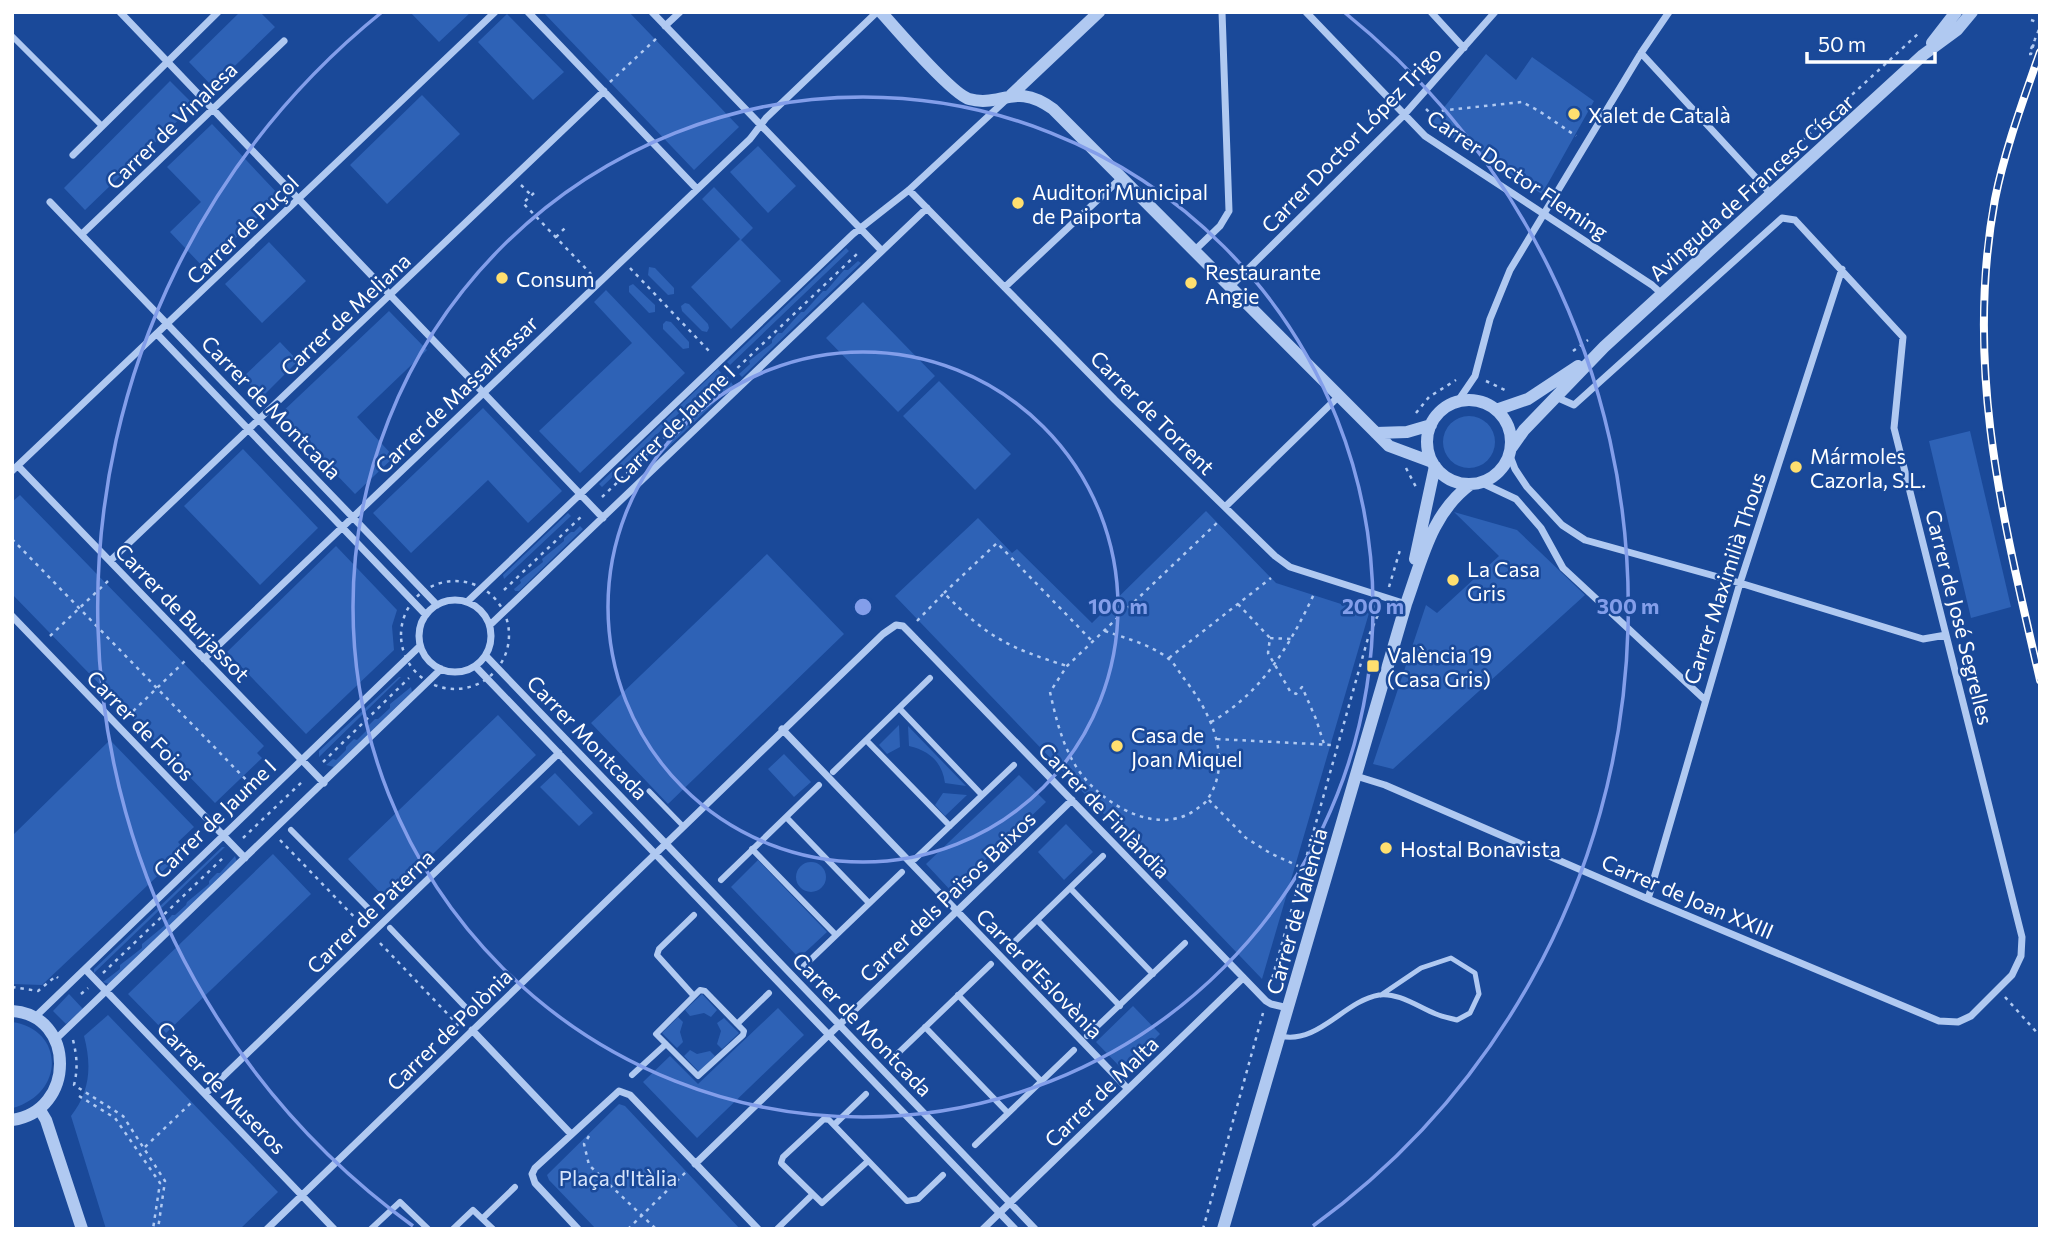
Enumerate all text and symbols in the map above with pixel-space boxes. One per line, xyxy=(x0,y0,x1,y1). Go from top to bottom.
scale bar xyxy=(1807,21,1935,65)
text: 50 m xyxy=(1818,31,1866,56)
street label: Carrer Doctor López Trigo xyxy=(1256,41,1446,237)
street label: Carrer de Vinalesa xyxy=(100,56,242,194)
street label: Avinguda de Francesc Císcar xyxy=(1643,88,1859,286)
place label: Xalet de Català xyxy=(1588,102,1731,127)
street label: Carrer Doctor Fleming xyxy=(1423,104,1613,244)
marker: Xalet de Català xyxy=(1566,106,1582,122)
street label: Carrer de Puçol xyxy=(181,169,303,289)
place label: Auditori Municipal de Paiporta xyxy=(1032,179,1208,228)
marker: Auditori Municipal de Paiporta xyxy=(1010,195,1026,211)
street label: Carrer de Meliana xyxy=(275,247,415,381)
place label: Restaurante Angie xyxy=(1205,259,1321,308)
place label: Consum xyxy=(516,266,595,291)
marker: Consum xyxy=(494,270,510,286)
marker: Restaurante Angie xyxy=(1183,275,1199,291)
street label: Carrer de Massalfassar xyxy=(370,310,542,478)
street label: Carrer de Montcada xyxy=(197,330,347,484)
street label: Carrer de Torrent xyxy=(1086,345,1220,479)
street label: Carrer de Jaume I xyxy=(607,359,739,489)
place label: Mármoles Cazorla, S.L. xyxy=(1810,443,1926,492)
marker: Mármoles Cazorla, S.L. xyxy=(1788,459,1804,475)
street label: Carrer Maximilià Thous xyxy=(1678,469,1770,687)
street label: Carrer de José Segrelles xyxy=(1921,507,1999,727)
street label: Carrer de Burjassot xyxy=(111,538,255,686)
place label: La Casa Gris xyxy=(1467,556,1540,605)
marker: La Casa Gris xyxy=(1445,572,1461,588)
text: 100 m xyxy=(1088,593,1148,618)
text: 200 m xyxy=(1342,593,1404,618)
text: 300 m xyxy=(1597,593,1659,618)
centre of rings xyxy=(851,595,875,619)
place label: València 19 (Casa Gris) xyxy=(1387,642,1492,691)
marker: València 19 (Casa Gris) xyxy=(1365,658,1381,674)
street label: Carrer de Foios xyxy=(82,665,200,785)
street label: Carrer Montcada xyxy=(522,670,654,804)
place label: Casa de Joan Miquel xyxy=(1131,722,1243,771)
street label: Carrer de Finlàndia xyxy=(1034,737,1176,883)
marker: Casa de Joan Miquel xyxy=(1109,738,1125,754)
street label: Carrer de Jaume I xyxy=(148,753,280,883)
street label: Carrer dels Països Baixos xyxy=(854,805,1040,987)
street label: Carrer de València xyxy=(1260,825,1332,997)
place label: Hostal Bonavista xyxy=(1400,836,1561,861)
marker: Hostal Bonavista xyxy=(1378,840,1394,856)
street label: Carrer de Paterna xyxy=(301,844,439,978)
street label: Carrer de Joan XXIII xyxy=(1598,848,1778,944)
street label: Carrer d'Eslovènia xyxy=(972,903,1108,1043)
street label: Carrer de Montcada xyxy=(788,947,938,1101)
street label: Carrer de Polònia xyxy=(381,963,517,1095)
street label: Carrer de Museros xyxy=(152,1015,292,1159)
street label: Carrer de Malta xyxy=(1039,1030,1163,1152)
park label: Plaça d'Itàlia xyxy=(559,1165,677,1190)

